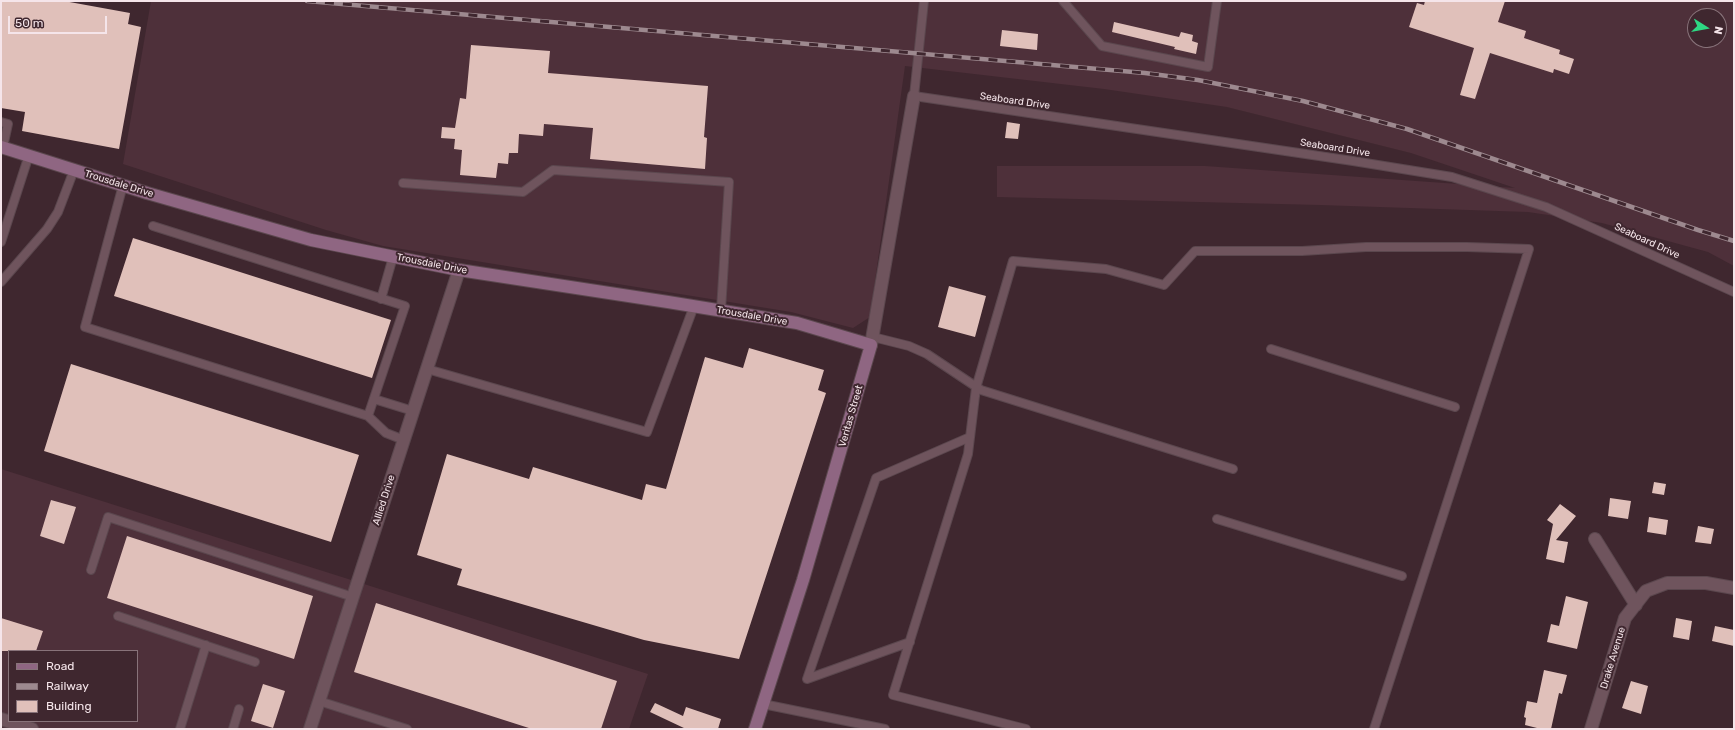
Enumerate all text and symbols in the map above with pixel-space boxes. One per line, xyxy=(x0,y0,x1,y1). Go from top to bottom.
scale bar xyxy=(10,8,109,34)
north arrow xyxy=(1687,8,1727,48)
text: 50 m xyxy=(15,16,43,30)
text: N xyxy=(1711,25,1725,35)
street label: Seaboard Drive xyxy=(979,90,1051,112)
street label: Seaboard Drive xyxy=(1299,137,1371,159)
street label: Trousdale Drive xyxy=(83,168,155,200)
street label: Seaboard Drive xyxy=(1612,221,1682,261)
street label: Trousdale Drive xyxy=(396,251,468,277)
street label: Trousdale Drive xyxy=(716,304,788,328)
street label: Veritas Street xyxy=(836,384,866,448)
street label: Allied Drive xyxy=(370,473,398,527)
street label: Drake Avenue xyxy=(1598,626,1628,690)
legend xyxy=(8,650,138,722)
text: Road xyxy=(46,659,74,673)
text: Railway xyxy=(46,679,89,693)
text: Building xyxy=(46,699,92,713)

